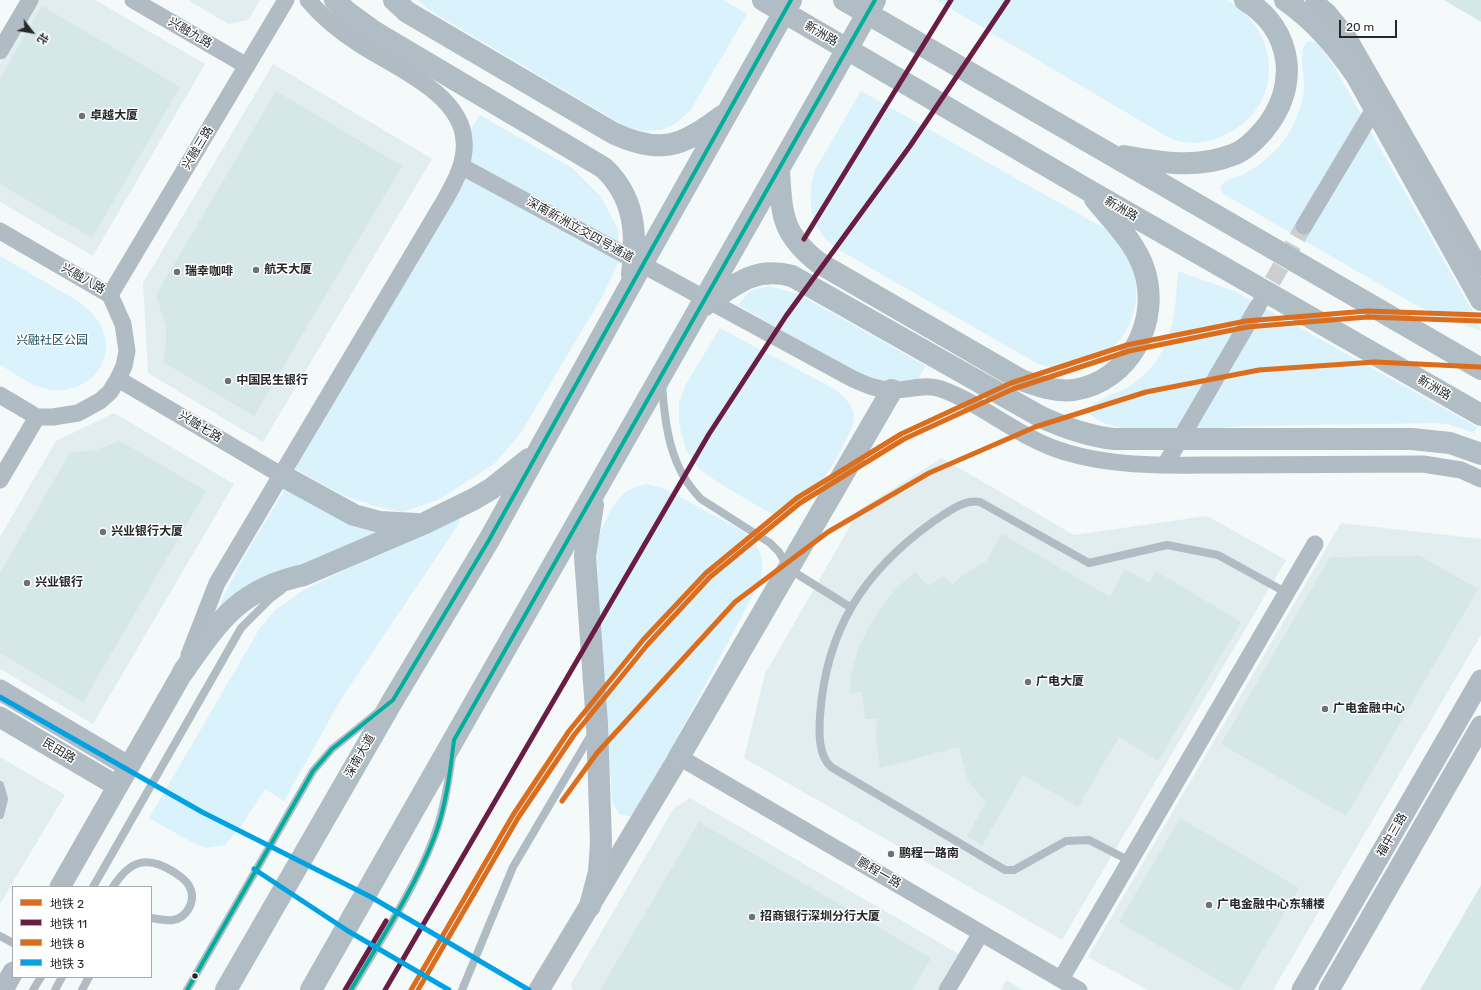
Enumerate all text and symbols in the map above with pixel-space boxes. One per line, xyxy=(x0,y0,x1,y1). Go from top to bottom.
north arrow xyxy=(12,12,52,52)
scale bar xyxy=(1341,12,1399,38)
street label: 兴融九路 xyxy=(166,15,214,51)
street label: 新洲路 xyxy=(802,19,840,49)
text: 20 m xyxy=(1346,20,1374,34)
text: 北 xyxy=(34,30,51,47)
place label: 卓越大厦 xyxy=(90,109,138,123)
marker: 卓越大厦 xyxy=(77,111,87,121)
street label: 兴融三路 xyxy=(179,124,217,172)
street label: 新洲路 xyxy=(1102,194,1140,224)
street label: 深南新洲立交四号通道 xyxy=(524,195,636,265)
street label: 兴融八路 xyxy=(59,261,107,297)
place label: 航天大厦 xyxy=(264,263,312,277)
place label: 瑞幸咖啡 xyxy=(185,265,233,279)
marker: 航天大厦 xyxy=(251,265,261,275)
marker: 瑞幸咖啡 xyxy=(172,267,182,277)
park label: 兴融社区公园 xyxy=(16,334,88,348)
street label: 新洲路 xyxy=(1415,373,1453,403)
place label: 中国民生银行 xyxy=(236,374,308,388)
marker: 中国民生银行 xyxy=(223,376,233,386)
street label: 兴融七路 xyxy=(176,408,224,446)
place label: 兴业银行大厦 xyxy=(111,525,183,539)
marker: 兴业银行大厦 xyxy=(98,527,108,537)
place label: 兴业银行 xyxy=(35,576,83,590)
marker: 兴业银行 xyxy=(22,578,32,588)
place label: 广电大厦 xyxy=(1036,675,1084,689)
marker: 广电大厦 xyxy=(1023,677,1033,687)
place label: 广电金融中心 xyxy=(1333,702,1405,716)
marker: 广电金融中心 xyxy=(1320,704,1330,714)
street label: 深南大道 xyxy=(342,732,378,780)
street label: 民田路 xyxy=(40,736,78,766)
street label: 福中三路 xyxy=(1374,811,1410,859)
place label: 鹏程一路南 xyxy=(899,847,959,861)
marker: 鹏程一路南 xyxy=(886,849,896,859)
street label: 鹏程一路 xyxy=(855,855,903,891)
legend xyxy=(12,886,152,978)
text: 地铁 2 xyxy=(50,897,84,911)
place label: 广电金融中心东辅楼 xyxy=(1217,898,1325,912)
marker: 广电金融中心东辅楼 xyxy=(1204,900,1214,910)
place label: 招商银行深圳分行大厦 xyxy=(760,910,880,924)
marker: 招商银行深圳分行大厦 xyxy=(747,912,757,922)
text: 地铁 11 xyxy=(50,917,87,931)
text: 地铁 8 xyxy=(50,937,85,951)
text: 地铁 3 xyxy=(50,957,84,971)
unlabelled marker xyxy=(190,971,200,981)

